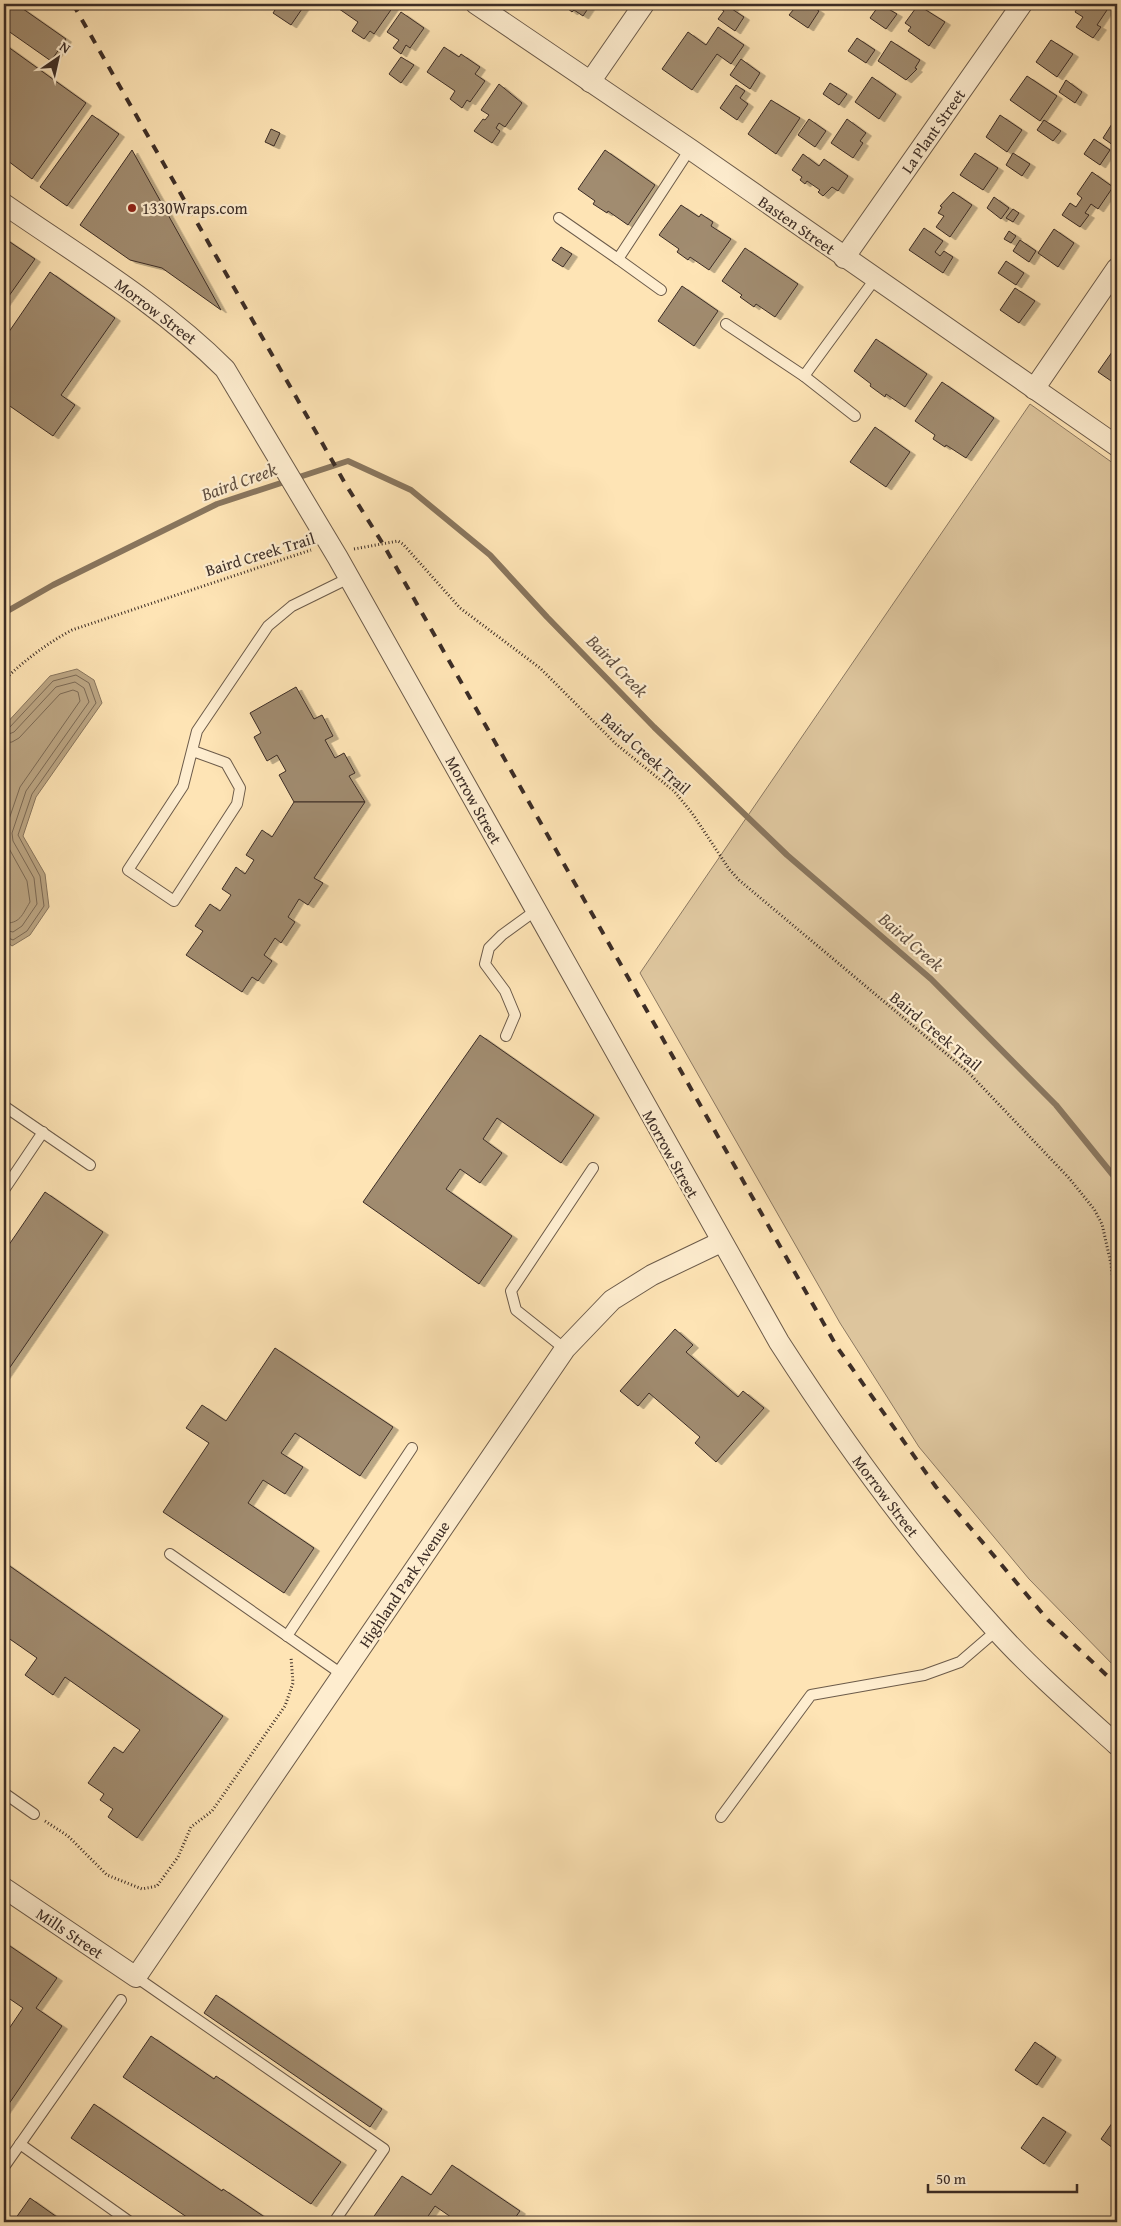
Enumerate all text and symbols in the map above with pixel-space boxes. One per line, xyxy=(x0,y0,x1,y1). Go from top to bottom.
north arrow xyxy=(32,32,82,82)
text: N xyxy=(56,36,75,58)
street label: La Plant Street xyxy=(895,84,971,178)
street label: Basten Street xyxy=(754,190,841,261)
place label: 1330Wraps.com xyxy=(142,196,248,220)
marker: 1330Wraps.com xyxy=(126,202,138,214)
street label: Morrow Street xyxy=(110,272,202,350)
water label: Baird Creek xyxy=(196,455,281,508)
street label: Baird Creek Trail xyxy=(202,526,318,582)
water label: Baird Creek xyxy=(580,627,655,704)
street label: Baird Creek Trail xyxy=(596,706,696,800)
street label: Morrow Street xyxy=(440,752,508,849)
water label: Baird Creek xyxy=(872,905,950,978)
street label: Baird Creek Trail xyxy=(885,985,987,1077)
street label: Morrow Street xyxy=(637,1106,705,1203)
street label: Morrow Street xyxy=(847,1450,925,1542)
street label: Highland Park Avenue xyxy=(352,1516,456,1652)
street label: Mills Street xyxy=(31,1902,109,1965)
scale bar xyxy=(928,2161,1077,2193)
text: 50 m xyxy=(936,2168,967,2189)

